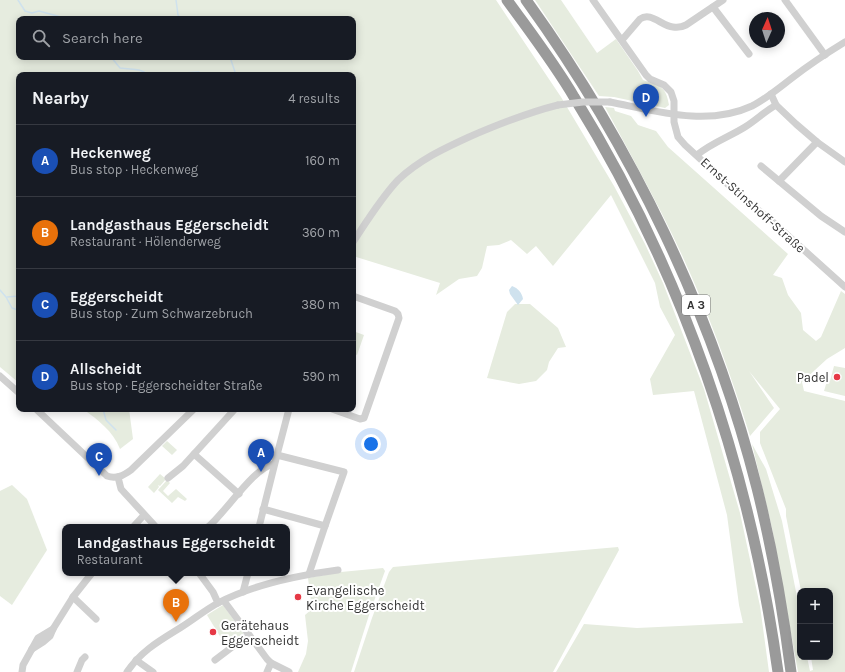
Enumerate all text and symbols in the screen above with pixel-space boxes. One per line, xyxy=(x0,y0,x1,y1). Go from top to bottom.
north arrow xyxy=(749,12,785,48)
search box xyxy=(16,16,356,60)
icon: search xyxy=(30,27,52,49)
text: Search here xyxy=(62,29,143,47)
pin: D xyxy=(633,84,659,117)
text: Nearby xyxy=(32,88,89,108)
text: 4 results xyxy=(288,91,340,106)
text: Heckenweg xyxy=(70,144,151,162)
text: A xyxy=(41,153,49,168)
text: 160 m xyxy=(305,153,340,168)
street label: Ernst-Stinshoff-Straße xyxy=(698,154,808,256)
text: Bus stop · Heckenweg xyxy=(70,162,198,177)
text: Landgasthaus Eggerscheidt xyxy=(70,216,269,234)
text: B xyxy=(41,225,49,240)
text: 360 m xyxy=(302,225,340,240)
text: Restaurant · Hölenderweg xyxy=(70,234,221,249)
text: Eggerscheidt xyxy=(70,288,163,306)
road number: A 3 xyxy=(682,295,710,315)
text: C xyxy=(41,297,49,312)
text: 380 m xyxy=(301,297,340,312)
text: Bus stop · Zum Schwarzebruch xyxy=(70,306,253,321)
text: Allscheidt xyxy=(70,360,142,378)
text: D xyxy=(41,369,49,384)
text: 590 m xyxy=(302,369,340,384)
place label: Padel xyxy=(797,370,829,385)
marker: Padel xyxy=(832,372,842,382)
text: Bus stop · Eggerscheidter Straße xyxy=(70,378,262,393)
your location xyxy=(361,434,381,454)
pin: A xyxy=(248,439,274,472)
pin: C xyxy=(86,443,112,476)
popup xyxy=(62,524,290,576)
text: Landgasthaus Eggerscheidt xyxy=(77,534,275,552)
text: Restaurant xyxy=(77,552,143,567)
place label: Evangelische Kirche Eggerscheidt xyxy=(306,583,425,613)
map controls xyxy=(797,588,833,660)
button: + xyxy=(797,588,833,624)
pin: B xyxy=(163,589,189,622)
marker: Evangelische Kirche Eggerscheidt xyxy=(293,592,303,602)
place label: Gerätehaus Eggerscheidt xyxy=(221,618,299,648)
button: − xyxy=(797,624,833,660)
marker: Gerätehaus Eggerscheidt xyxy=(208,627,218,637)

